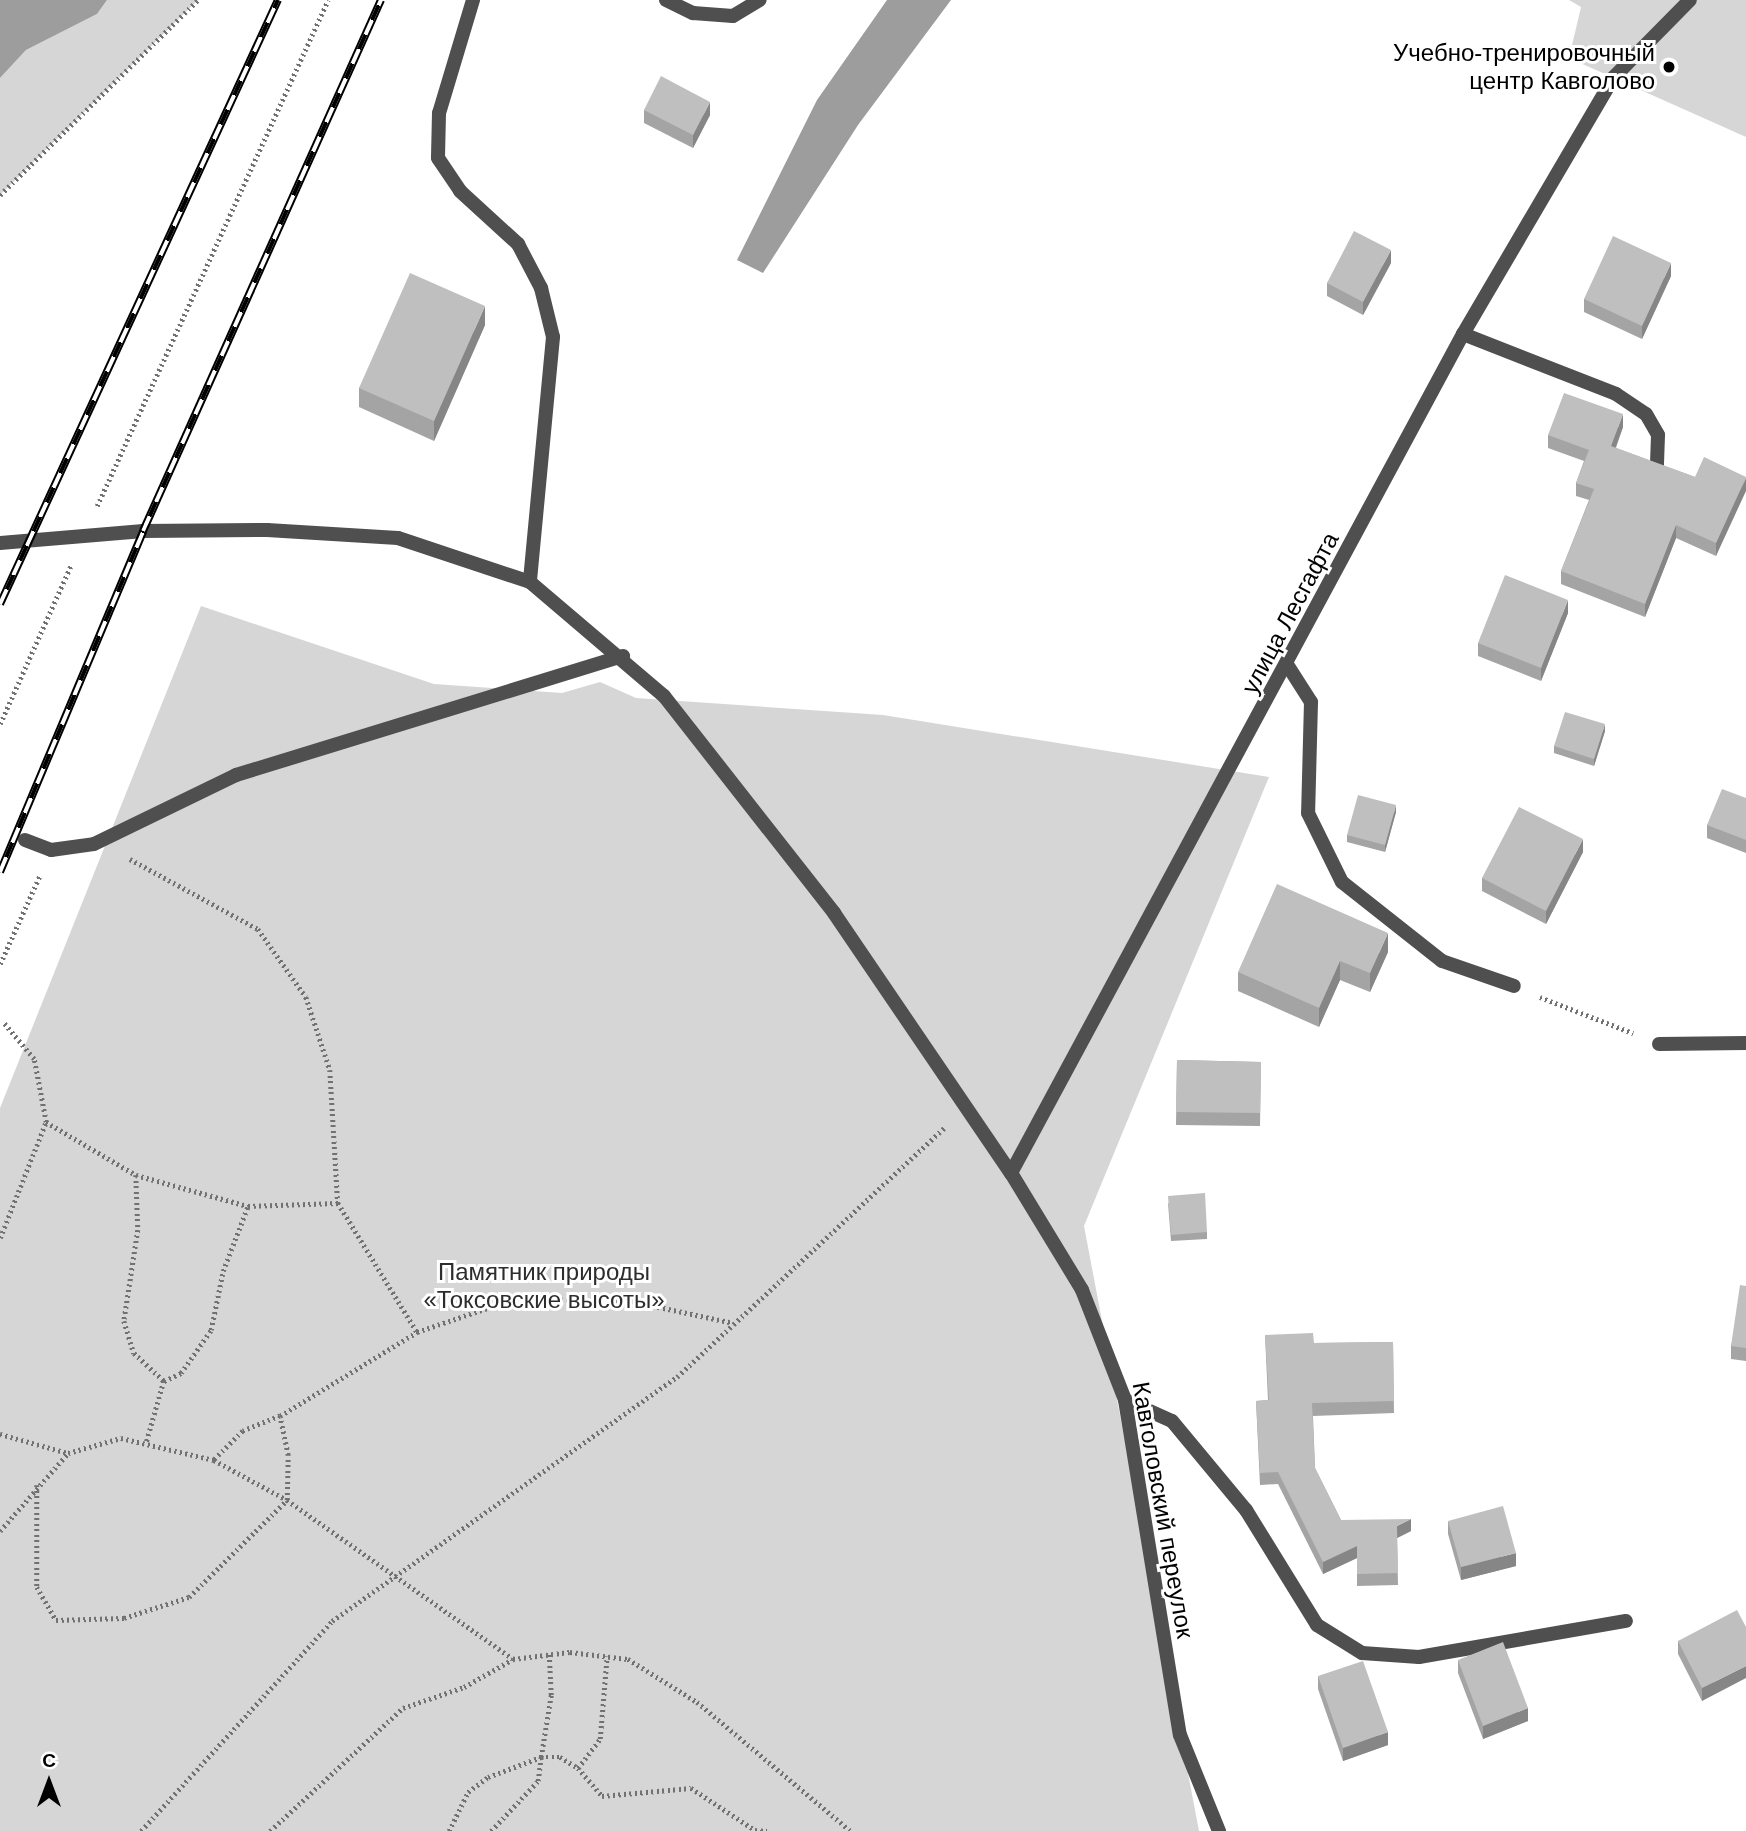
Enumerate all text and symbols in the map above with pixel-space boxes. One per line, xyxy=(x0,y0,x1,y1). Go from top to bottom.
place label: Учебно-тренировочный центр Кавголово xyxy=(1393,39,1655,95)
marker: Учебно-тренировочный центр Кавголово xyxy=(1661,59,1677,75)
street label: улица Лесгафта xyxy=(1235,527,1345,699)
park label: Памятник природы «Токсовские высоты» xyxy=(424,1258,664,1314)
street label: Кавголовский переулок xyxy=(1126,1380,1200,1640)
north arrow xyxy=(14,1747,84,1817)
text: С xyxy=(42,1750,56,1771)

